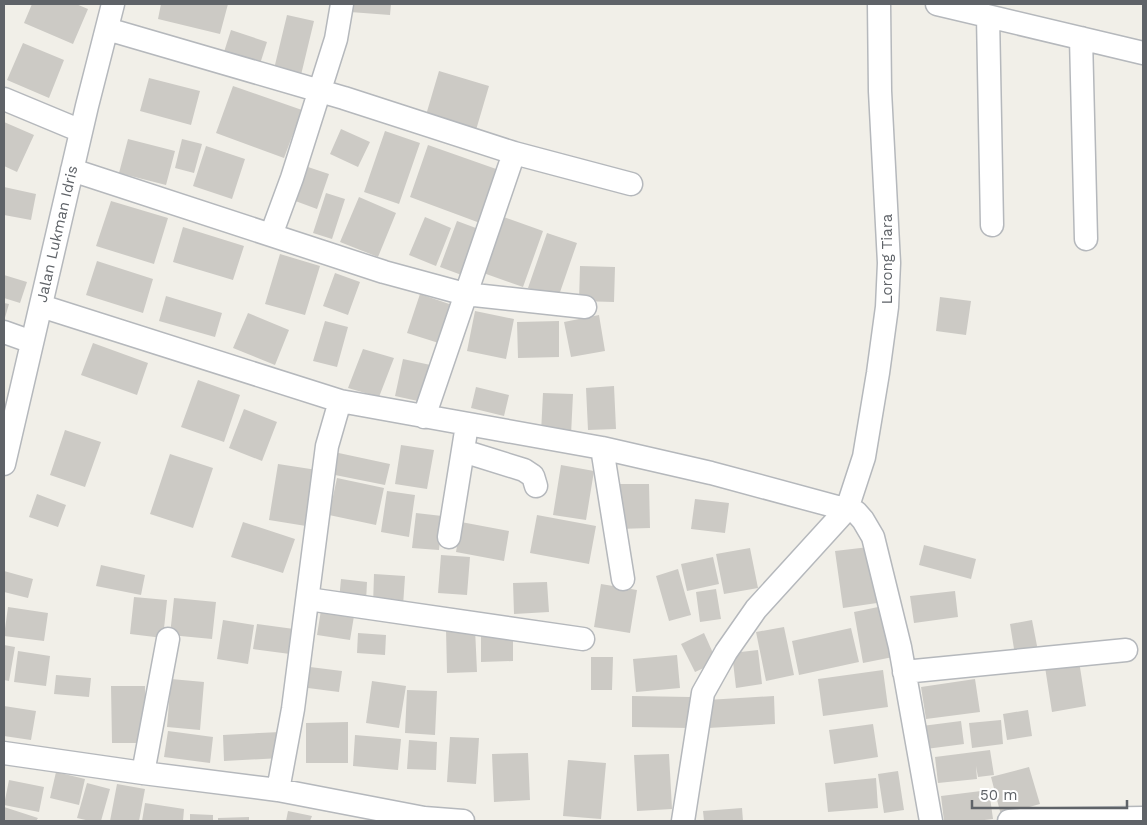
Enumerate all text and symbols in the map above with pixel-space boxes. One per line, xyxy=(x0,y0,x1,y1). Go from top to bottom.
street label: Jalan Lukman Idris xyxy=(33,164,82,304)
street label: Lorong Tiara xyxy=(878,213,896,304)
scale bar xyxy=(972,778,1127,810)
text: 50 m xyxy=(980,786,1017,804)

